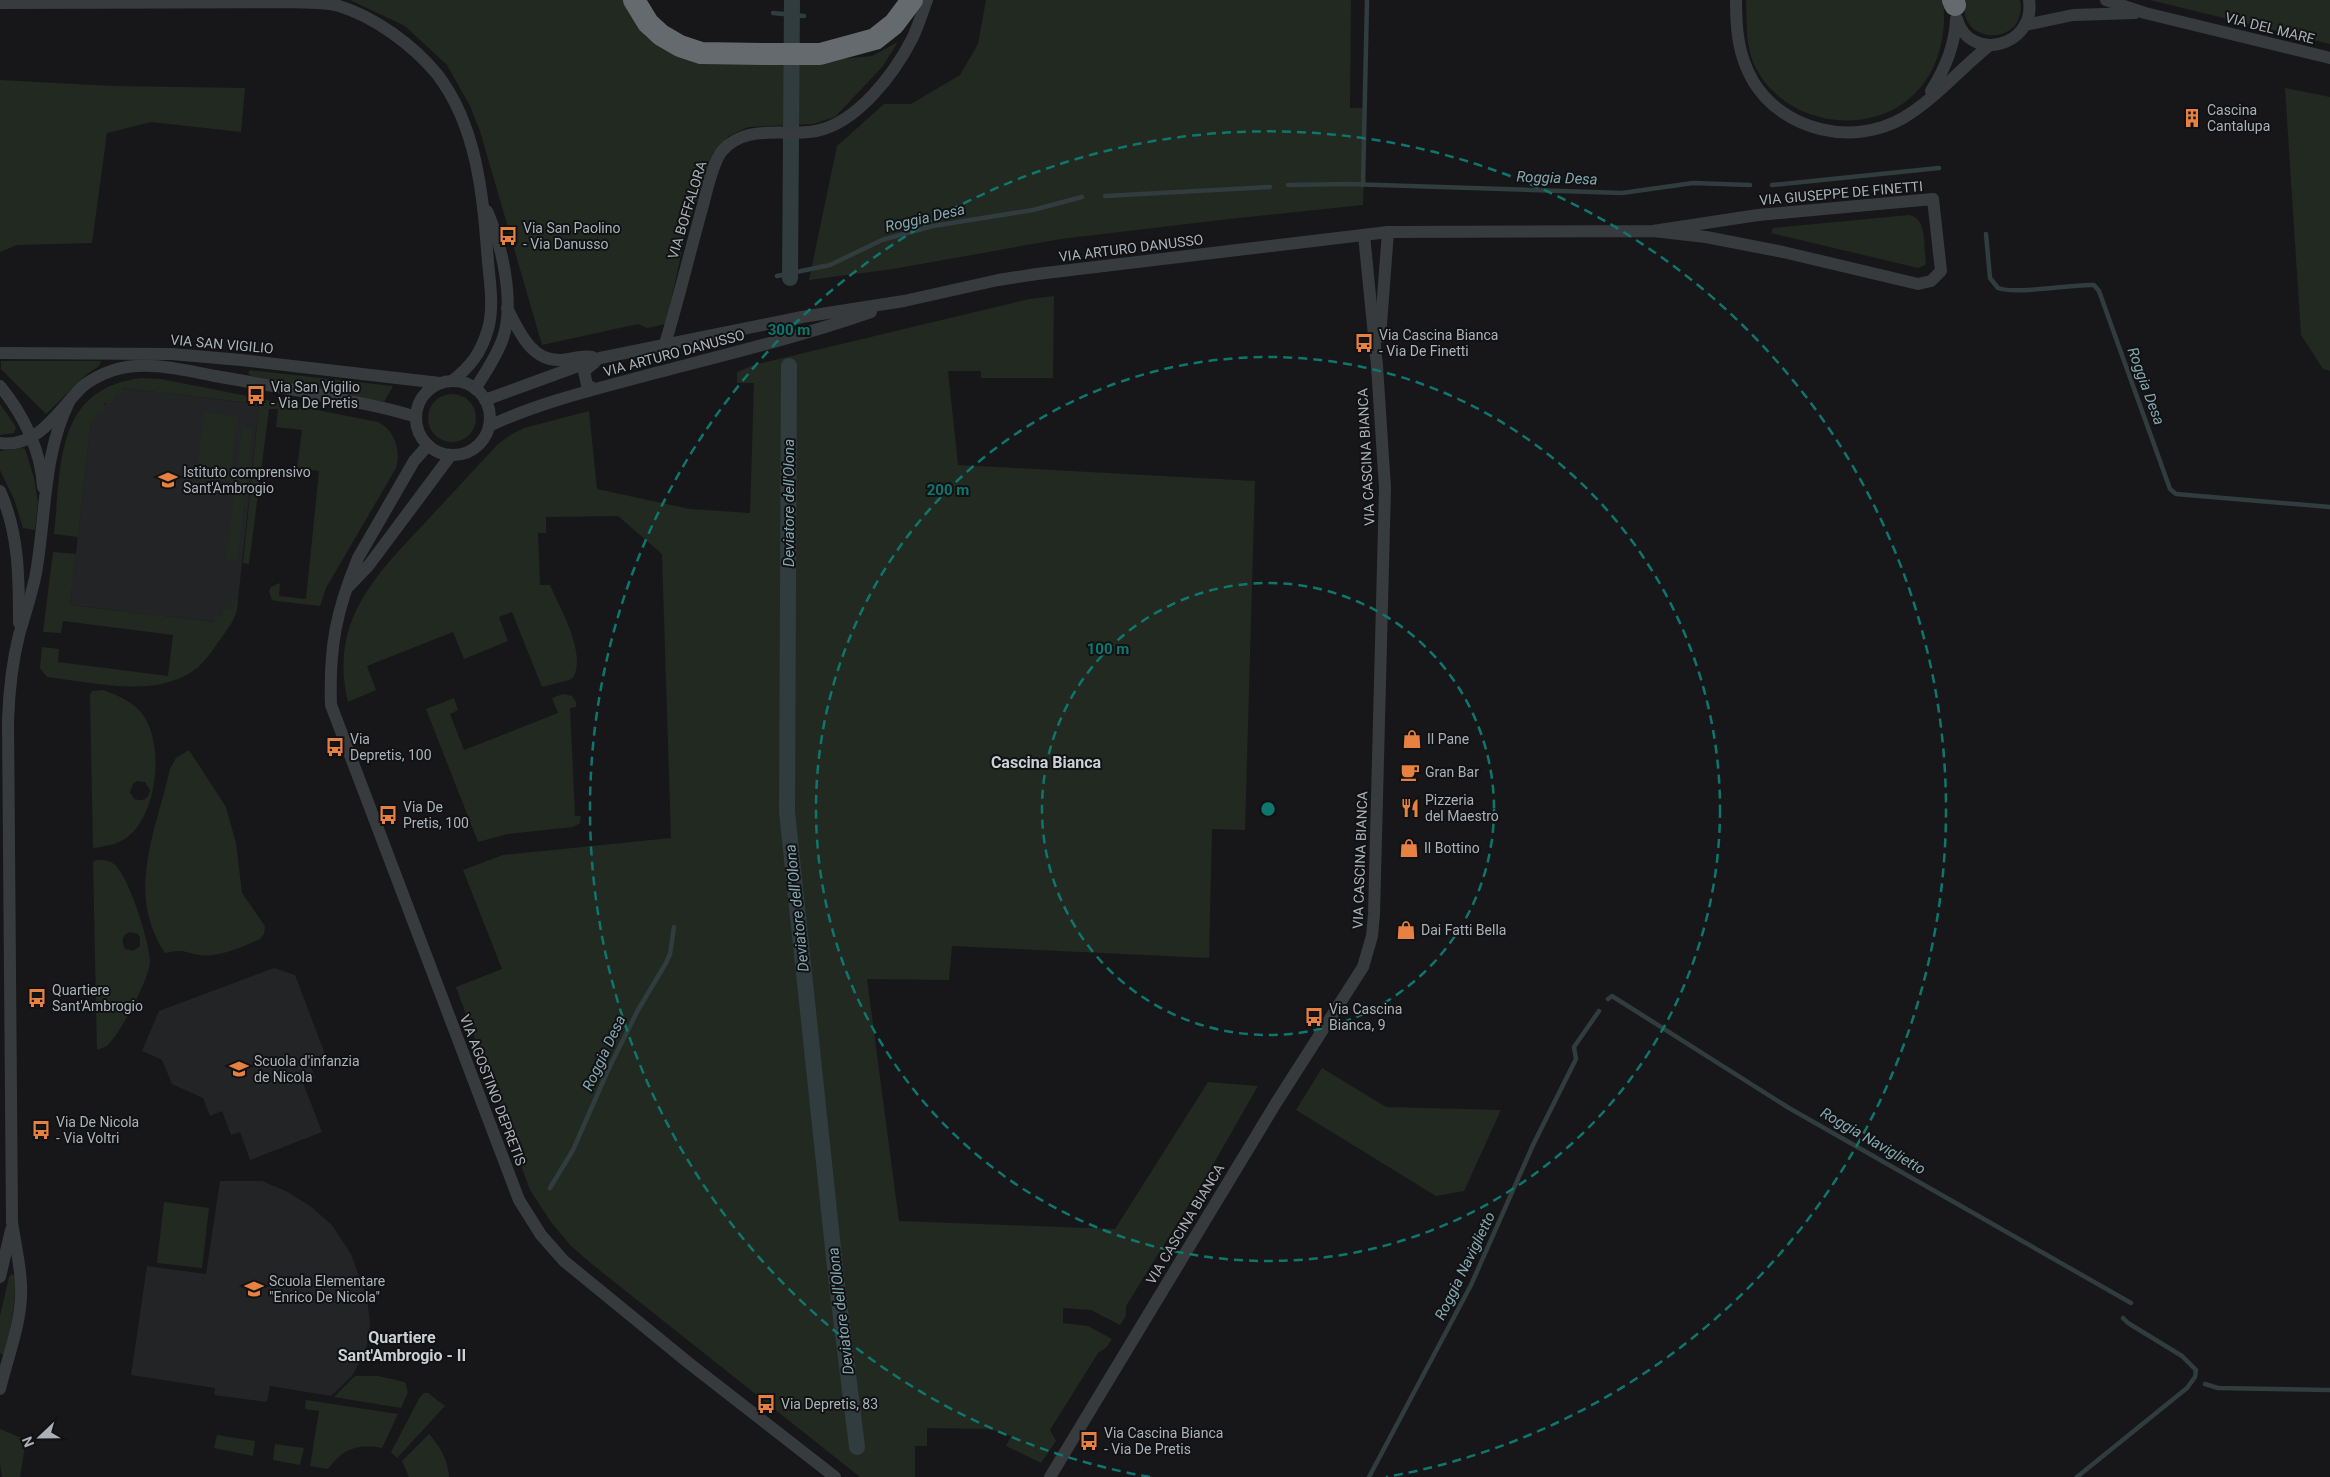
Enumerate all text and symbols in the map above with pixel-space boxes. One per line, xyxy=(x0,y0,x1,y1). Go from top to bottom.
street label: VIA DEL MARE xyxy=(2224,9,2316,47)
place label: Cascina Cantalupa xyxy=(2207,102,2270,134)
building icon: Cascina Cantalupa xyxy=(2181,107,2203,129)
street label: VIA BOFFALORA xyxy=(664,159,710,261)
water label: Roggia Desa xyxy=(1516,168,1598,188)
street label: VIA GIUSEPPE DE FINETTI xyxy=(1759,178,1923,208)
water label: Roggia Desa xyxy=(883,200,967,236)
place label: Via San Paolino - Via Danusso xyxy=(523,220,620,252)
bus stop icon: Via San Paolino - Via Danusso xyxy=(497,225,519,247)
street label: VIA ARTURO DANUSSO xyxy=(1058,231,1204,265)
text: 300 m xyxy=(768,321,810,339)
street label: VIA ARTURO DANUSSO xyxy=(602,326,746,380)
place label: Via Cascina Bianca - Via De Finetti xyxy=(1379,327,1498,359)
street label: VIA SAN VIGILIO xyxy=(170,332,274,356)
bus stop icon: Via Cascina Bianca - Via De Finetti xyxy=(1353,332,1375,354)
water label: Roggia Desa xyxy=(2124,345,2168,427)
place label: Via San Vigilio - Via De Pretis xyxy=(271,379,360,411)
bus stop icon: Via San Vigilio - Via De Pretis xyxy=(245,384,267,406)
street label: VIA CASCINA BIANCA xyxy=(1354,388,1378,526)
water label: Deviatore dell'Olona xyxy=(780,439,798,567)
place label: Istituto comprensivo Sant'Ambrogio xyxy=(183,464,311,496)
school or university icon: Istituto comprensivo Sant'Ambrogio xyxy=(157,469,179,491)
text: 200 m xyxy=(927,481,969,499)
text: 100 m xyxy=(1087,640,1129,658)
shop icon: Il Pane xyxy=(1401,728,1423,750)
place label: Via Depretis, 100 xyxy=(350,731,432,763)
place label: Il Pane xyxy=(1427,731,1469,747)
bus stop icon: Via Depretis, 100 xyxy=(324,736,346,758)
district label: Cascina Bianca xyxy=(991,753,1102,772)
cafe icon: Gran Bar xyxy=(1399,761,1421,783)
place label: Gran Bar xyxy=(1425,764,1479,780)
street label: VIA CASCINA BIANCA xyxy=(1350,791,1370,929)
place label: Pizzeria del Maestro xyxy=(1425,792,1499,824)
restaurant icon: Pizzeria del Maestro xyxy=(1399,797,1421,819)
place label: Via De Pretis, 100 xyxy=(403,799,469,831)
centre of rings xyxy=(1259,800,1277,818)
bus stop icon: Via De Pretis, 100 xyxy=(377,804,399,826)
shop icon: Il Bottino xyxy=(1398,837,1420,859)
place label: Il Bottino xyxy=(1424,840,1480,856)
water label: Deviatore dell'Olona xyxy=(781,843,813,973)
shop icon: Dai Fatti Bella xyxy=(1395,919,1417,941)
place label: Dai Fatti Bella xyxy=(1421,922,1506,938)
place label: Quartiere Sant'Ambrogio xyxy=(52,982,143,1014)
bus stop icon: Quartiere Sant'Ambrogio xyxy=(26,987,48,1009)
place label: Via Cascina Bianca, 9 xyxy=(1329,1001,1402,1033)
bus stop icon: Via Cascina Bianca, 9 xyxy=(1303,1006,1325,1028)
street label: VIA AGOSTINO DEPRETIS xyxy=(457,1012,529,1168)
water label: Roggia Desa xyxy=(579,1012,629,1094)
place label: Scuola d'infanzia de Nicola xyxy=(254,1053,360,1085)
school or university icon: Scuola d'infanzia de Nicola xyxy=(228,1058,250,1080)
water label: Roggia Naviglietto xyxy=(1817,1104,1929,1178)
place label: Via De Nicola - Via Voltri xyxy=(56,1114,139,1146)
bus stop icon: Via De Nicola - Via Voltri xyxy=(30,1119,52,1141)
street label: VIA CASCINA BIANCA xyxy=(1143,1161,1227,1287)
water label: Roggia Naviglietto xyxy=(1431,1209,1499,1323)
water label: Deviatore dell'Olona xyxy=(824,1246,858,1376)
place label: Scuola Elementare "Enrico De Nicola" xyxy=(269,1273,385,1305)
school or university icon: Scuola Elementare "Enrico De Nicola" xyxy=(243,1278,265,1300)
district label: Quartiere Sant'Ambrogio - II xyxy=(338,1328,466,1365)
bus stop icon: Via Depretis, 83 xyxy=(755,1393,777,1415)
place label: Via Depretis, 83 xyxy=(781,1396,878,1412)
north arrow xyxy=(15,1412,65,1462)
place label: Via Cascina Bianca - Via De Pretis xyxy=(1104,1425,1223,1457)
bus stop icon: Via Cascina Bianca - Via De Pretis xyxy=(1078,1430,1100,1452)
text: N xyxy=(19,1434,37,1449)

